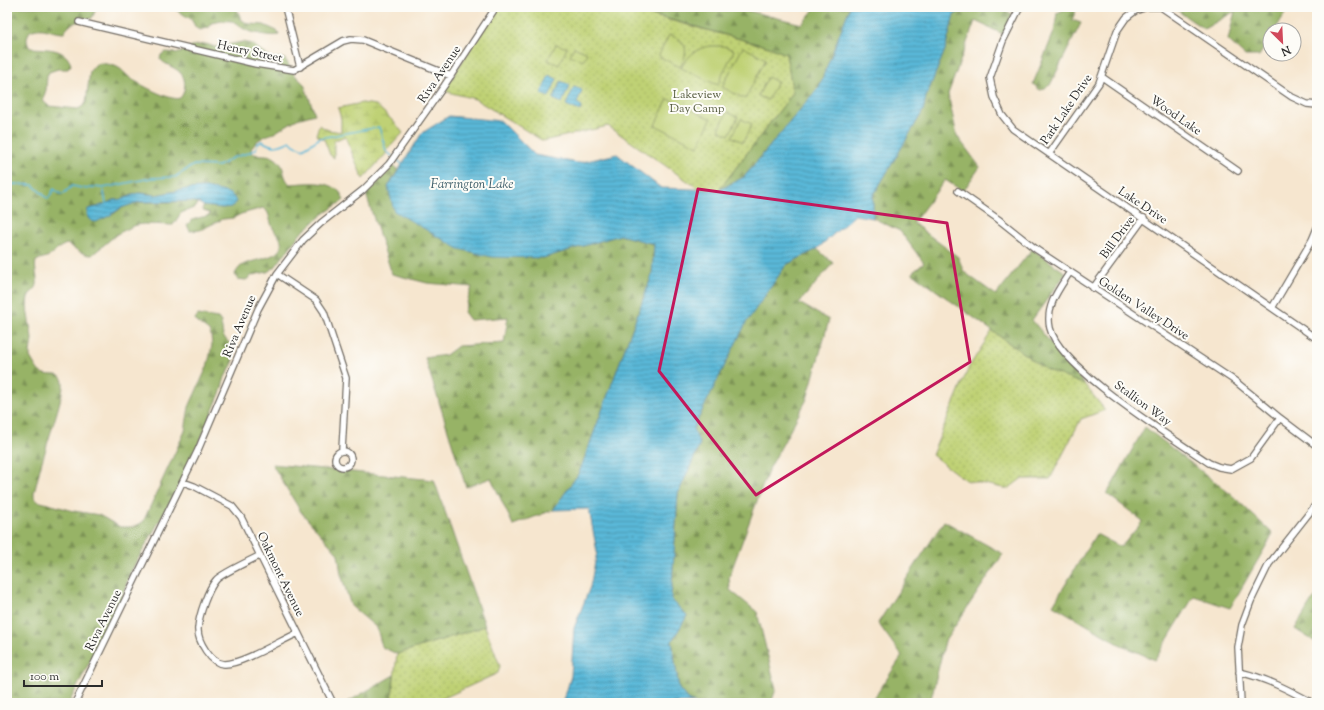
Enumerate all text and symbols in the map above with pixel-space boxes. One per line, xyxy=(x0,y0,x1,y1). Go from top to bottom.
north arrow xyxy=(1262,22,1302,62)
street label: Henry Street xyxy=(216,36,284,68)
text: N xyxy=(1278,41,1294,59)
street label: Riva Avenue xyxy=(414,42,466,107)
street label: Park Lake Drive xyxy=(1037,70,1097,148)
park label: Lakeview Day Camp xyxy=(670,86,725,118)
street label: Wood Lake xyxy=(1146,91,1205,140)
water label: Farrington Lake xyxy=(430,176,514,194)
street label: Lake Drive xyxy=(1114,183,1171,229)
street label: Bill Drive xyxy=(1096,212,1140,263)
street label: Golden Valley Drive xyxy=(1094,273,1193,345)
street label: Riva Avenue xyxy=(219,292,261,360)
street label: Stallion Way xyxy=(1110,377,1175,431)
street label: Oakmont Avenue xyxy=(252,529,309,620)
street label: Riva Avenue xyxy=(81,586,127,654)
scale bar xyxy=(24,662,102,688)
text: 100 m xyxy=(30,668,59,686)

